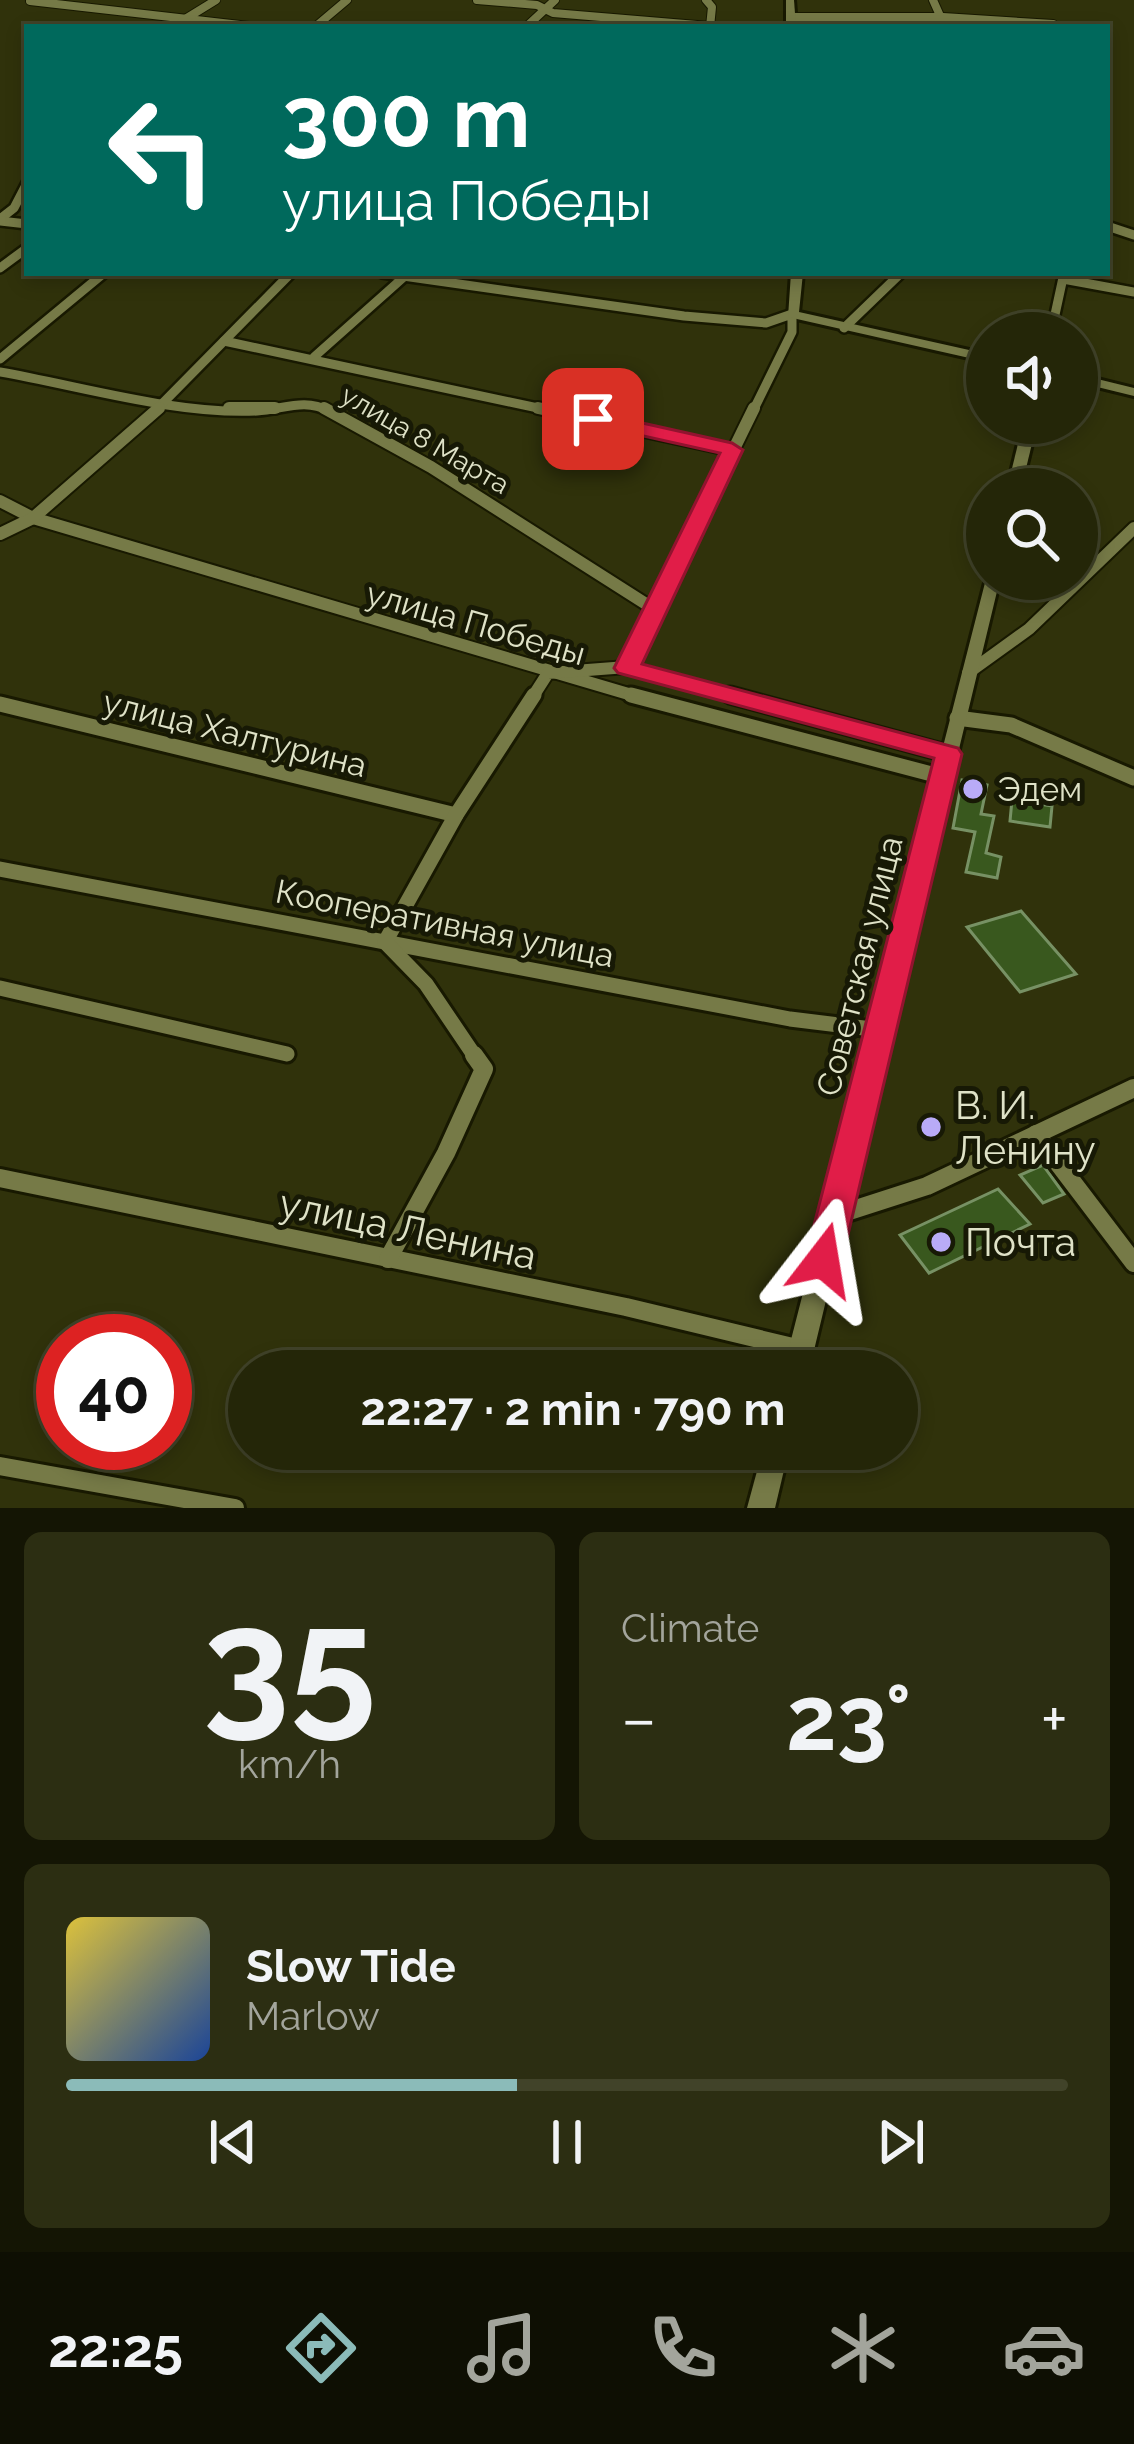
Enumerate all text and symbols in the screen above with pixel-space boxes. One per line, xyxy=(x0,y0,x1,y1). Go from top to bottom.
text: 300 m xyxy=(282,68,530,167)
icon: left xyxy=(84,72,240,228)
text: улица Победы xyxy=(282,169,652,233)
map controls xyxy=(966,312,1098,600)
button: sound xyxy=(966,312,1098,444)
pin xyxy=(542,368,644,470)
street label: улица 8 Марта xyxy=(336,379,515,500)
icon: arrive xyxy=(560,386,626,452)
button: search xyxy=(966,468,1098,600)
street label: улица Победы xyxy=(362,574,590,673)
street label: улица Халтурина xyxy=(99,682,371,785)
place label: Эдем xyxy=(997,770,1082,809)
marker: Эдем xyxy=(960,776,986,802)
street label: Советская улица xyxy=(808,832,911,1100)
street label: Кооперативная улица xyxy=(273,872,617,975)
place label: В. И. Ленину xyxy=(955,1082,1096,1173)
marker: В. И. Ленину xyxy=(918,1114,944,1140)
street label: улица Ленина xyxy=(275,1179,541,1279)
position arrow xyxy=(760,1197,886,1323)
place label: Почта xyxy=(965,1219,1076,1265)
marker: Почта xyxy=(928,1229,954,1255)
speed limit sign: 40 xyxy=(36,1314,192,1470)
text: 22:27 · 2 min · 790 m xyxy=(361,1383,785,1436)
text: 35 xyxy=(203,1571,376,1755)
text: Climate xyxy=(621,1605,759,1651)
text: 23° xyxy=(786,1665,911,1771)
text: − xyxy=(621,1680,657,1757)
text: + xyxy=(1041,1680,1068,1757)
text: km/h xyxy=(238,1741,341,1787)
text: Slow Tide xyxy=(246,1940,456,1993)
text: Marlow xyxy=(246,1993,380,2039)
icon: previous xyxy=(200,2109,266,2175)
icon: pause xyxy=(534,2109,600,2175)
icon: next xyxy=(868,2109,934,2175)
icon: directions xyxy=(279,2306,363,2390)
icon: music xyxy=(460,2306,544,2390)
icon: phone xyxy=(641,2306,725,2390)
icon: climate xyxy=(821,2306,905,2390)
icon: car xyxy=(1002,2306,1086,2390)
text: 22:25 xyxy=(48,2316,183,2380)

